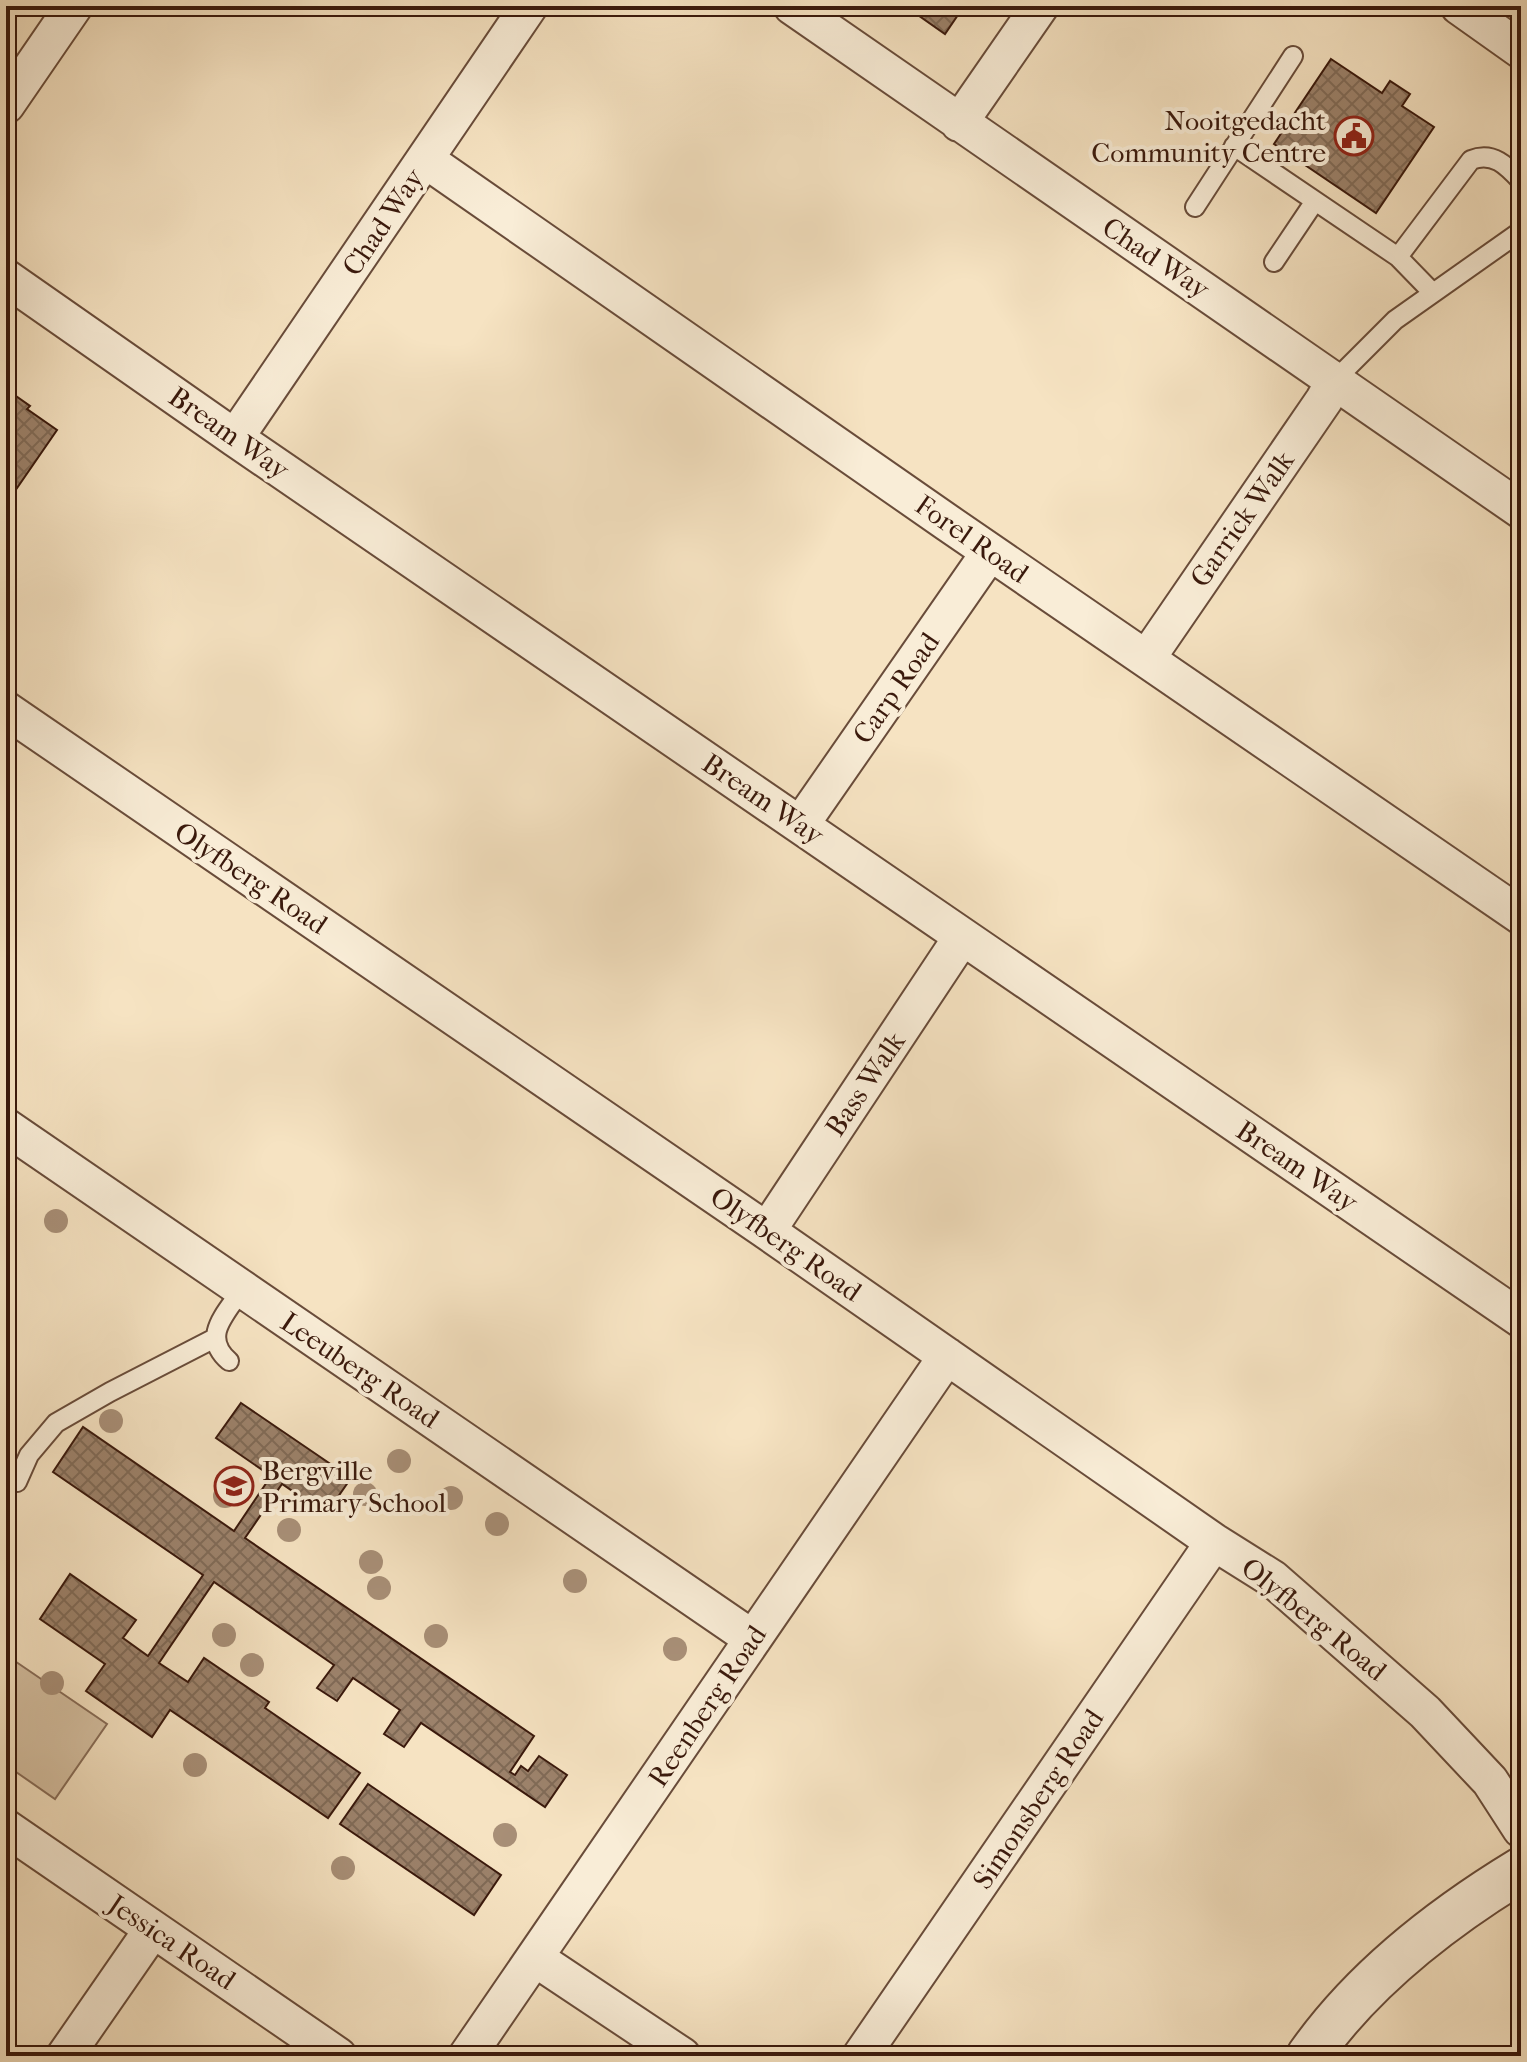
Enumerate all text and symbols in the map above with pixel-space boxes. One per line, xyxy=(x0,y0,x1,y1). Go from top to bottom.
place label: Nooitgedacht Community Centre xyxy=(1091,104,1326,169)
public building icon: Nooitgedacht Community Centre xyxy=(1333,115,1375,157)
street label: Chad Way xyxy=(335,161,431,282)
street label: Chad Way xyxy=(1096,210,1217,306)
street label: Bream Way xyxy=(163,380,296,487)
street label: Garrick Walk xyxy=(1183,444,1301,593)
street label: Forel Road xyxy=(909,488,1036,590)
street label: Carp Road xyxy=(846,625,947,750)
street label: Bream Way xyxy=(696,746,831,852)
street label: Olyfberg Road xyxy=(168,815,334,942)
street label: Bass Walk xyxy=(818,1025,912,1142)
street label: Bream Way xyxy=(1230,1113,1365,1219)
street label: Olyfberg Road xyxy=(704,1180,869,1309)
street label: Leeuberg Road xyxy=(275,1305,446,1436)
place label: Bergville Primary School xyxy=(262,1454,447,1519)
school or university icon: Bergville Primary School xyxy=(213,1465,255,1507)
street label: Olyfberg Road xyxy=(1235,1550,1394,1688)
street label: Reenberg Road xyxy=(641,1618,773,1793)
street label: Simonsberg Road xyxy=(966,1702,1111,1895)
street label: Jessica Road xyxy=(101,1886,242,1997)

